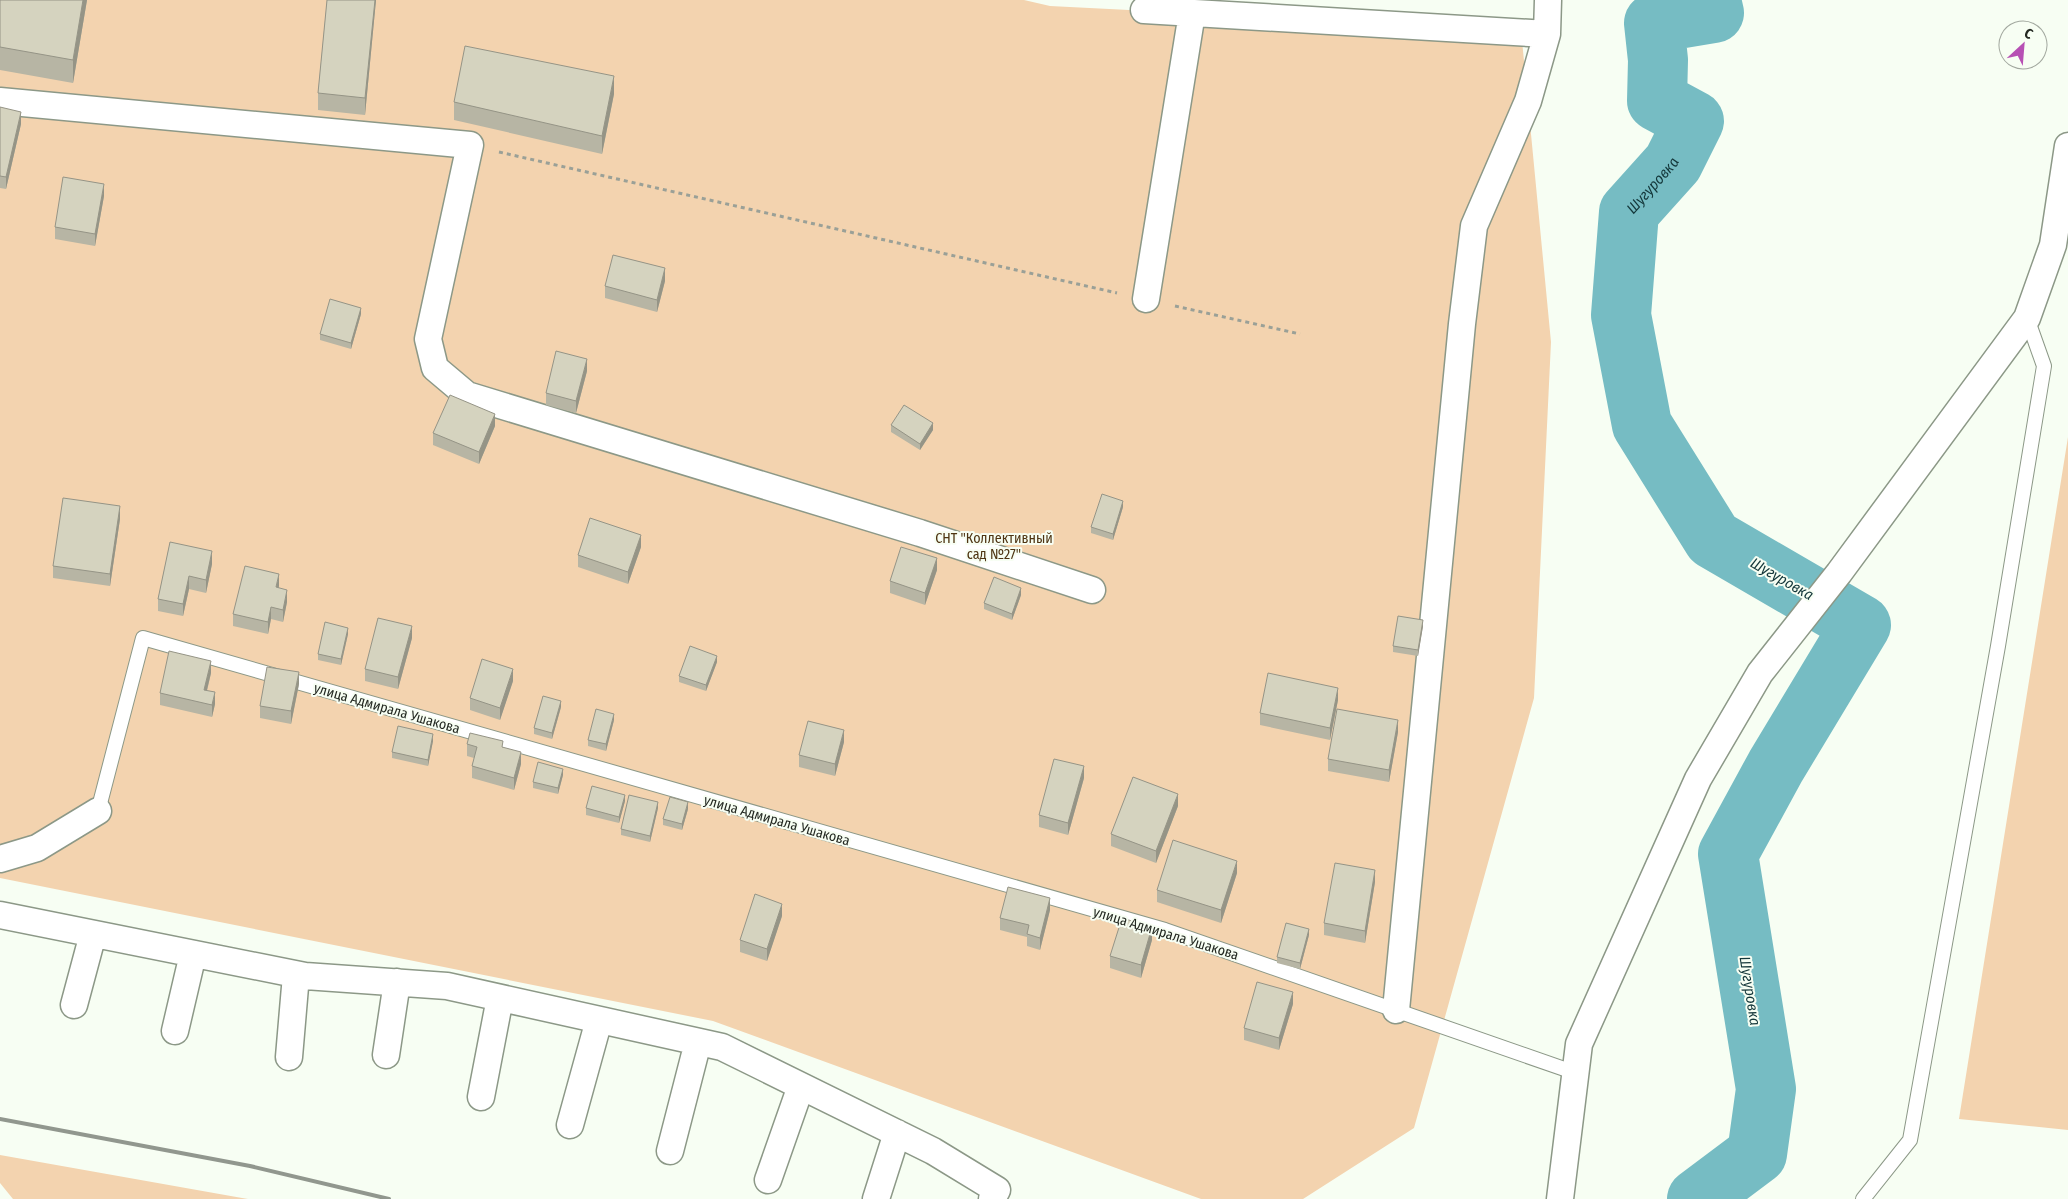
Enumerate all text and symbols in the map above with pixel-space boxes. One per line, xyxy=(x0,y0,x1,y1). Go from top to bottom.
north arrow xyxy=(1998,20,2048,70)
text: С xyxy=(2021,25,2036,43)
water label: Шугуровка xyxy=(1623,155,1683,217)
park label: СНТ "Коллективный сад №27" xyxy=(935,530,1053,563)
water label: Шугуровка xyxy=(1747,554,1817,604)
street label: улица Адмирала Ушакова xyxy=(312,679,462,738)
street label: улица Адмирала Ушакова xyxy=(702,791,852,850)
street label: улица Адмирала Ушакова xyxy=(1091,903,1241,964)
water label: Шугуровка xyxy=(1736,955,1764,1027)

